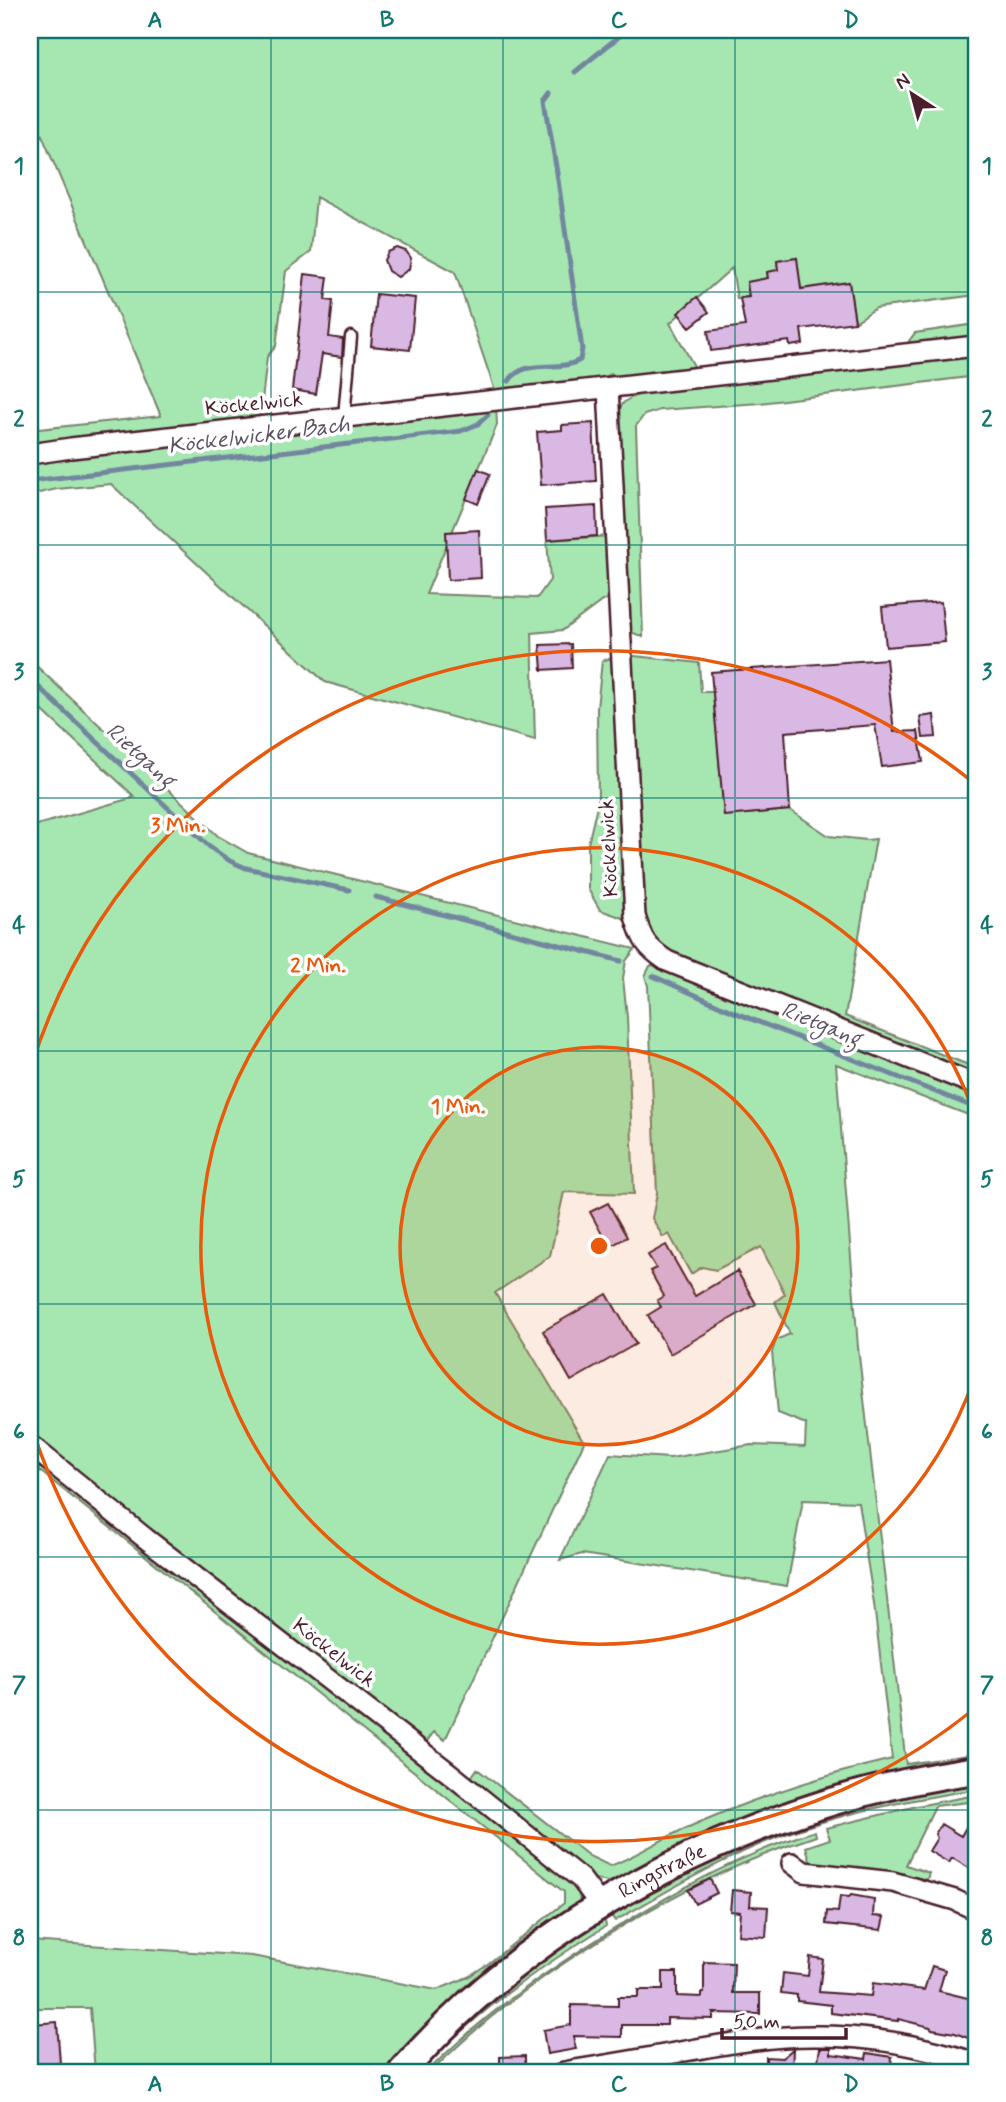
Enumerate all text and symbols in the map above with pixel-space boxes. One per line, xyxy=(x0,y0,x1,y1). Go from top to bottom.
text: A xyxy=(147,6,163,36)
text: B xyxy=(380,6,395,36)
text: C xyxy=(611,6,628,36)
text: D xyxy=(843,6,859,36)
north arrow xyxy=(876,60,946,130)
text: N xyxy=(890,68,915,95)
text: 1 xyxy=(14,152,24,182)
text: 1 xyxy=(982,152,992,182)
street label: Köckelwick xyxy=(204,385,304,423)
text: 2 xyxy=(13,405,25,435)
text: 2 xyxy=(981,405,993,435)
water label: Köckelwicker Bach xyxy=(166,410,352,462)
text: 3 xyxy=(14,658,25,688)
text: 3 xyxy=(982,658,993,688)
water label: Rietgang xyxy=(97,717,183,798)
street label: Köckelwick xyxy=(592,798,626,898)
text: 3 Min. xyxy=(151,812,205,840)
text: 4 xyxy=(12,911,26,941)
text: 4 xyxy=(980,911,994,941)
text: 2 Min. xyxy=(290,952,346,980)
water label: Rietgang xyxy=(776,995,868,1057)
text: 1 Min. xyxy=(431,1093,485,1121)
text: 5 xyxy=(12,1165,26,1195)
text: 5 xyxy=(980,1165,994,1195)
centre of rings xyxy=(587,1234,611,1258)
text: 6 xyxy=(13,1418,25,1448)
text: 6 xyxy=(981,1418,993,1448)
street label: Köckelwick xyxy=(287,1612,381,1694)
text: 7 xyxy=(12,1671,26,1701)
text: 7 xyxy=(980,1671,994,1701)
street label: Ringstraße xyxy=(614,1837,711,1906)
text: 8 xyxy=(13,1924,25,1954)
text: 8 xyxy=(981,1924,993,1954)
scale bar xyxy=(722,1997,847,2041)
text: 50 m xyxy=(733,2008,780,2036)
text: A xyxy=(147,2070,163,2100)
text: B xyxy=(380,2070,395,2100)
text: C xyxy=(611,2070,628,2100)
text: D xyxy=(843,2070,859,2100)

